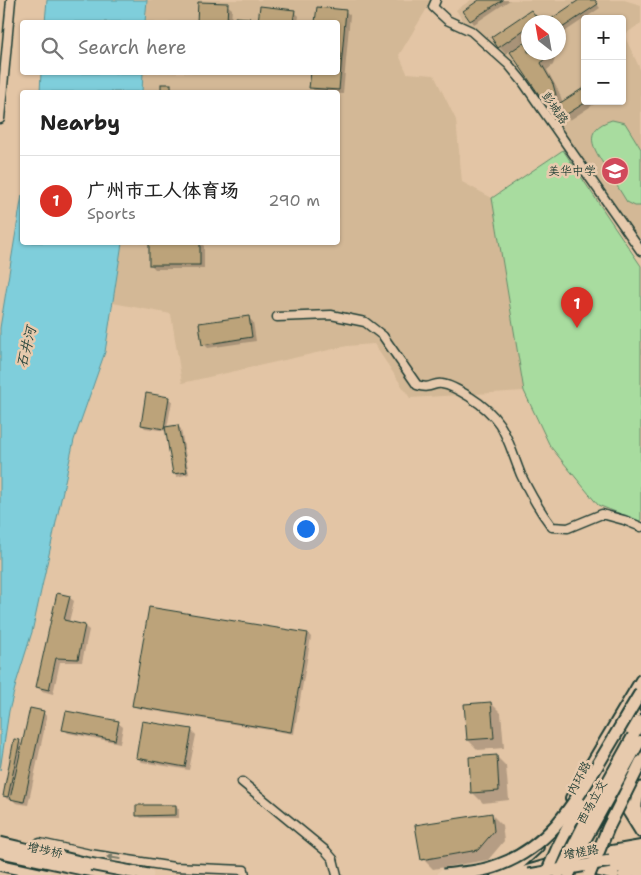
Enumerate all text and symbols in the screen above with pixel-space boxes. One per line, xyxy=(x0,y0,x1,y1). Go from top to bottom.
north arrow xyxy=(521,15,566,60)
map controls xyxy=(581,15,626,105)
button: + xyxy=(581,15,626,60)
search box xyxy=(20,20,340,75)
icon: search xyxy=(38,34,66,62)
text: Search here xyxy=(78,35,187,60)
button: − xyxy=(581,60,626,105)
street label: 彭城路 xyxy=(538,89,572,127)
text: Nearby xyxy=(40,109,120,137)
school or university icon: 美华中学 xyxy=(600,156,630,186)
place label: 美华中学 xyxy=(548,163,596,179)
text: 广州市工人体育场 xyxy=(87,178,239,203)
text: 1 xyxy=(52,190,60,211)
text: 290 m xyxy=(268,190,320,211)
text: Sports xyxy=(87,203,136,224)
pin: 1 xyxy=(561,287,593,328)
water label: 石井河 xyxy=(12,323,40,370)
your location xyxy=(293,516,319,542)
street label: 内环路 xyxy=(563,758,595,798)
street label: 西场立交 xyxy=(573,777,611,827)
street label: 增埗桥 xyxy=(26,838,65,862)
street label: 增槎路 xyxy=(562,841,600,863)
one-way arrow xyxy=(105,853,121,861)

